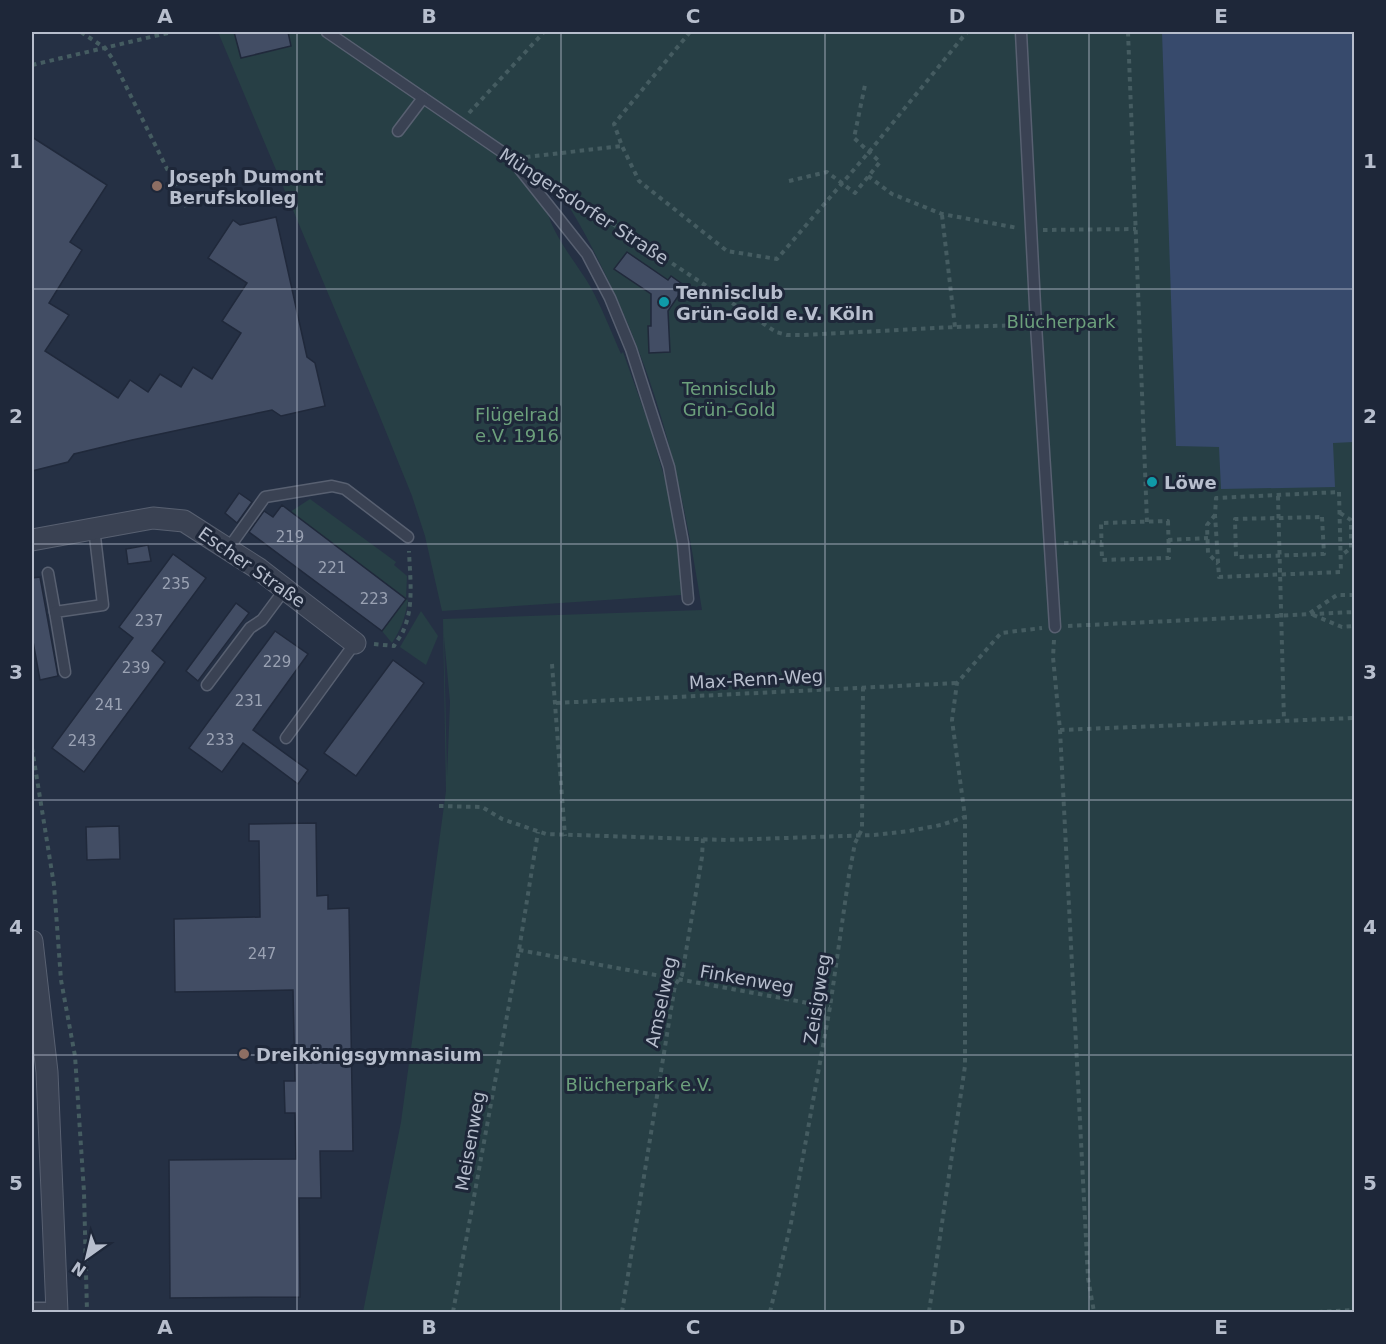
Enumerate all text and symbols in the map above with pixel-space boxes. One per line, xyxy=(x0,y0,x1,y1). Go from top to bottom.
text: A xyxy=(157,4,173,28)
text: B xyxy=(421,4,437,28)
text: C xyxy=(686,4,700,28)
text: D xyxy=(949,4,965,28)
text: E xyxy=(1214,4,1228,28)
street label: Müngersdorfer Straße xyxy=(496,143,672,269)
text: 1 xyxy=(9,149,23,173)
text: 1 xyxy=(1363,149,1377,173)
place label: Joseph Dumont Berufskolleg xyxy=(167,166,324,208)
marker: Joseph Dumont Berufskolleg xyxy=(150,179,164,193)
place label: Tennisclub Grün-Gold e.V. Köln xyxy=(676,282,874,324)
marker: Tennisclub Grün-Gold e.V. Köln xyxy=(657,295,671,309)
park label: Blücherpark xyxy=(1007,311,1116,332)
park label: Tennisclub Grün-Gold xyxy=(681,378,776,420)
text: 2 xyxy=(9,404,23,428)
park label: Flügelrad e.V. 1916 xyxy=(475,404,559,446)
text: 2 xyxy=(1363,404,1377,428)
place label: Löwe xyxy=(1164,472,1217,493)
marker: Löwe xyxy=(1145,475,1159,489)
street label: Escher Straße xyxy=(195,522,309,612)
house number: 219 xyxy=(276,528,304,546)
house number: 221 xyxy=(318,559,346,577)
house number: 235 xyxy=(162,575,190,593)
house number: 223 xyxy=(360,590,388,608)
house number: 237 xyxy=(135,612,163,630)
house number: 229 xyxy=(263,653,291,671)
house number: 239 xyxy=(122,659,150,677)
text: 3 xyxy=(9,660,23,684)
text: 3 xyxy=(1363,660,1377,684)
street label: Max-Renn-Weg xyxy=(688,665,824,693)
house number: 231 xyxy=(235,692,263,710)
house number: 241 xyxy=(95,696,123,714)
house number: 233 xyxy=(206,731,234,749)
house number: 243 xyxy=(68,732,96,750)
text: 4 xyxy=(9,915,23,939)
text: 4 xyxy=(1363,915,1377,939)
house number: 247 xyxy=(248,945,276,963)
street label: Zeisigweg xyxy=(799,952,835,1046)
street label: Amselweg xyxy=(641,955,681,1049)
street label: Finkenweg xyxy=(698,960,796,998)
place label: Dreikönigsgymnasium xyxy=(256,1044,481,1065)
marker: Dreikönigsgymnasium xyxy=(237,1047,251,1061)
park label: Blücherpark e.V. xyxy=(565,1074,713,1095)
street label: Meisenweg xyxy=(451,1090,489,1192)
text: 5 xyxy=(9,1171,23,1195)
text: 5 xyxy=(1363,1171,1377,1195)
north arrow xyxy=(57,1227,117,1287)
text: N xyxy=(68,1257,90,1281)
text: A xyxy=(157,1315,173,1339)
text: B xyxy=(421,1315,437,1339)
text: C xyxy=(686,1315,700,1339)
text: D xyxy=(949,1315,965,1339)
text: E xyxy=(1214,1315,1228,1339)

